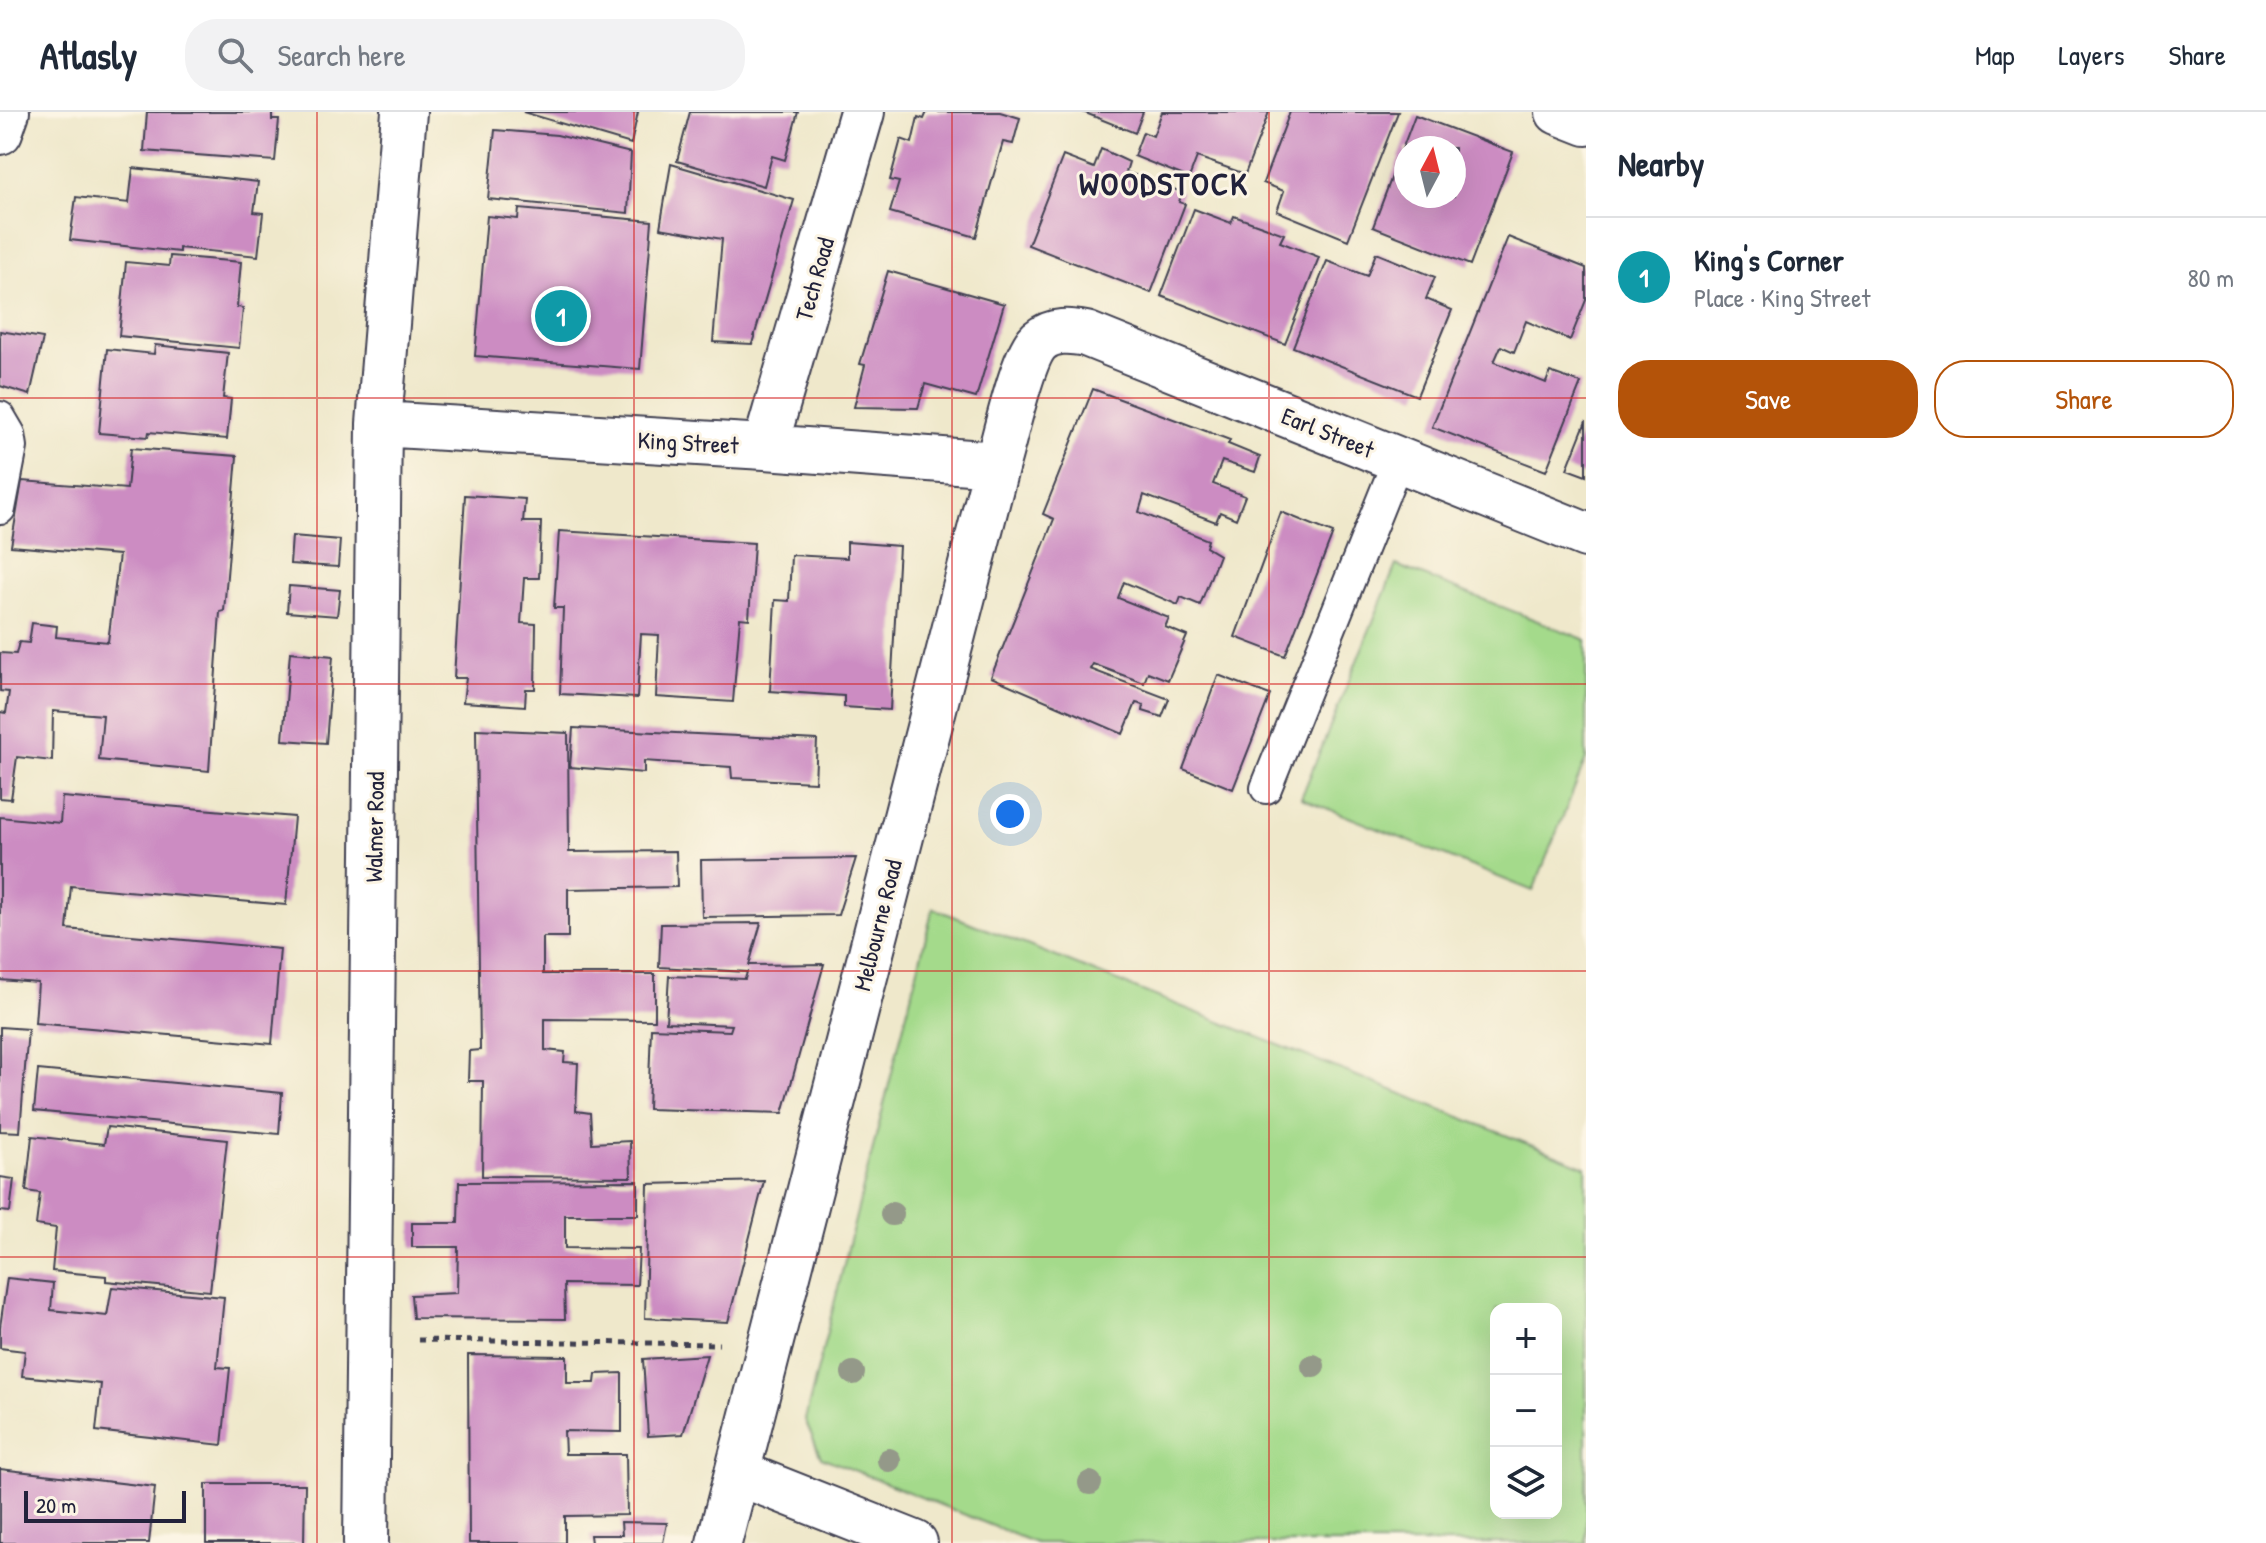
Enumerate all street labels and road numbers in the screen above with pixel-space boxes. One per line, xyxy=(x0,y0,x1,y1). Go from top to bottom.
street label: Tech Road xyxy=(787,234,841,324)
street label: Earl Street xyxy=(1277,399,1380,465)
street label: King Street xyxy=(637,423,740,461)
street label: Walmer Road xyxy=(357,771,391,883)
street label: Melbourne Road xyxy=(845,856,909,994)

